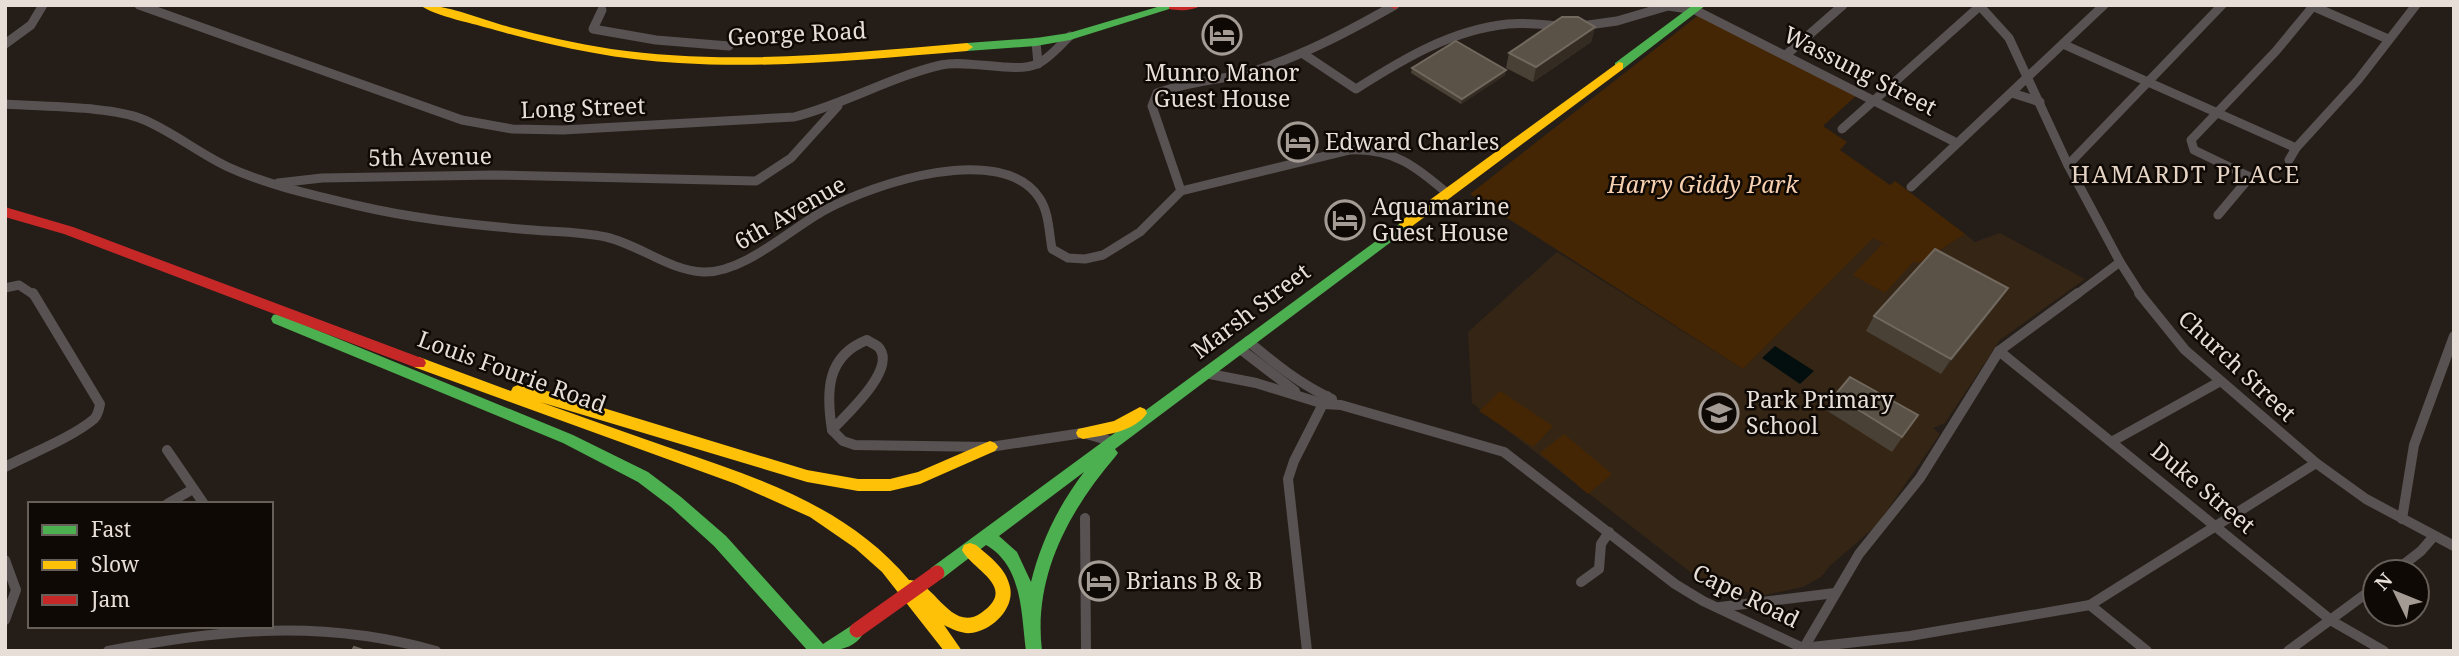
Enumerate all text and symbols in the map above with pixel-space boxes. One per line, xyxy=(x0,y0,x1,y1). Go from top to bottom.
street label: George Road xyxy=(727,13,867,53)
hotel icon: Munro Manor Guest House xyxy=(1201,14,1243,56)
street label: Wassung Street xyxy=(1778,18,1943,123)
place label: Munro Manor Guest House xyxy=(1145,56,1299,114)
street label: Long Street xyxy=(520,89,646,125)
hotel icon: Edward Charles xyxy=(1277,121,1319,163)
place label: Edward Charles xyxy=(1325,125,1499,157)
street label: 5th Avenue xyxy=(368,139,492,173)
district label: HAMARDT PLACE xyxy=(2071,157,2301,190)
street label: 6th Avenue xyxy=(728,167,851,257)
park label: Harry Giddy Park xyxy=(1607,168,1799,200)
place label: Aquamarine Guest House xyxy=(1372,190,1509,248)
hotel icon: Aquamarine Guest House xyxy=(1324,199,1366,241)
street label: Marsh Street xyxy=(1185,255,1316,365)
street label: Church Street xyxy=(2172,302,2304,428)
street label: Louis Fourie Road xyxy=(414,322,611,420)
place label: Park Primary School xyxy=(1746,383,1894,441)
school or university icon: Park Primary School xyxy=(1698,392,1740,434)
street label: Duke Street xyxy=(2145,434,2262,540)
legend xyxy=(28,502,273,628)
text: Fast xyxy=(91,515,131,543)
text: Slow xyxy=(91,550,140,578)
street label: Cape Road xyxy=(1688,556,1805,635)
north arrow xyxy=(2361,558,2431,628)
hotel icon: Brians B & B xyxy=(1078,560,1120,602)
place label: Brians B & B xyxy=(1126,564,1262,596)
text: N xyxy=(2369,567,2398,596)
text: Jam xyxy=(90,585,130,613)

